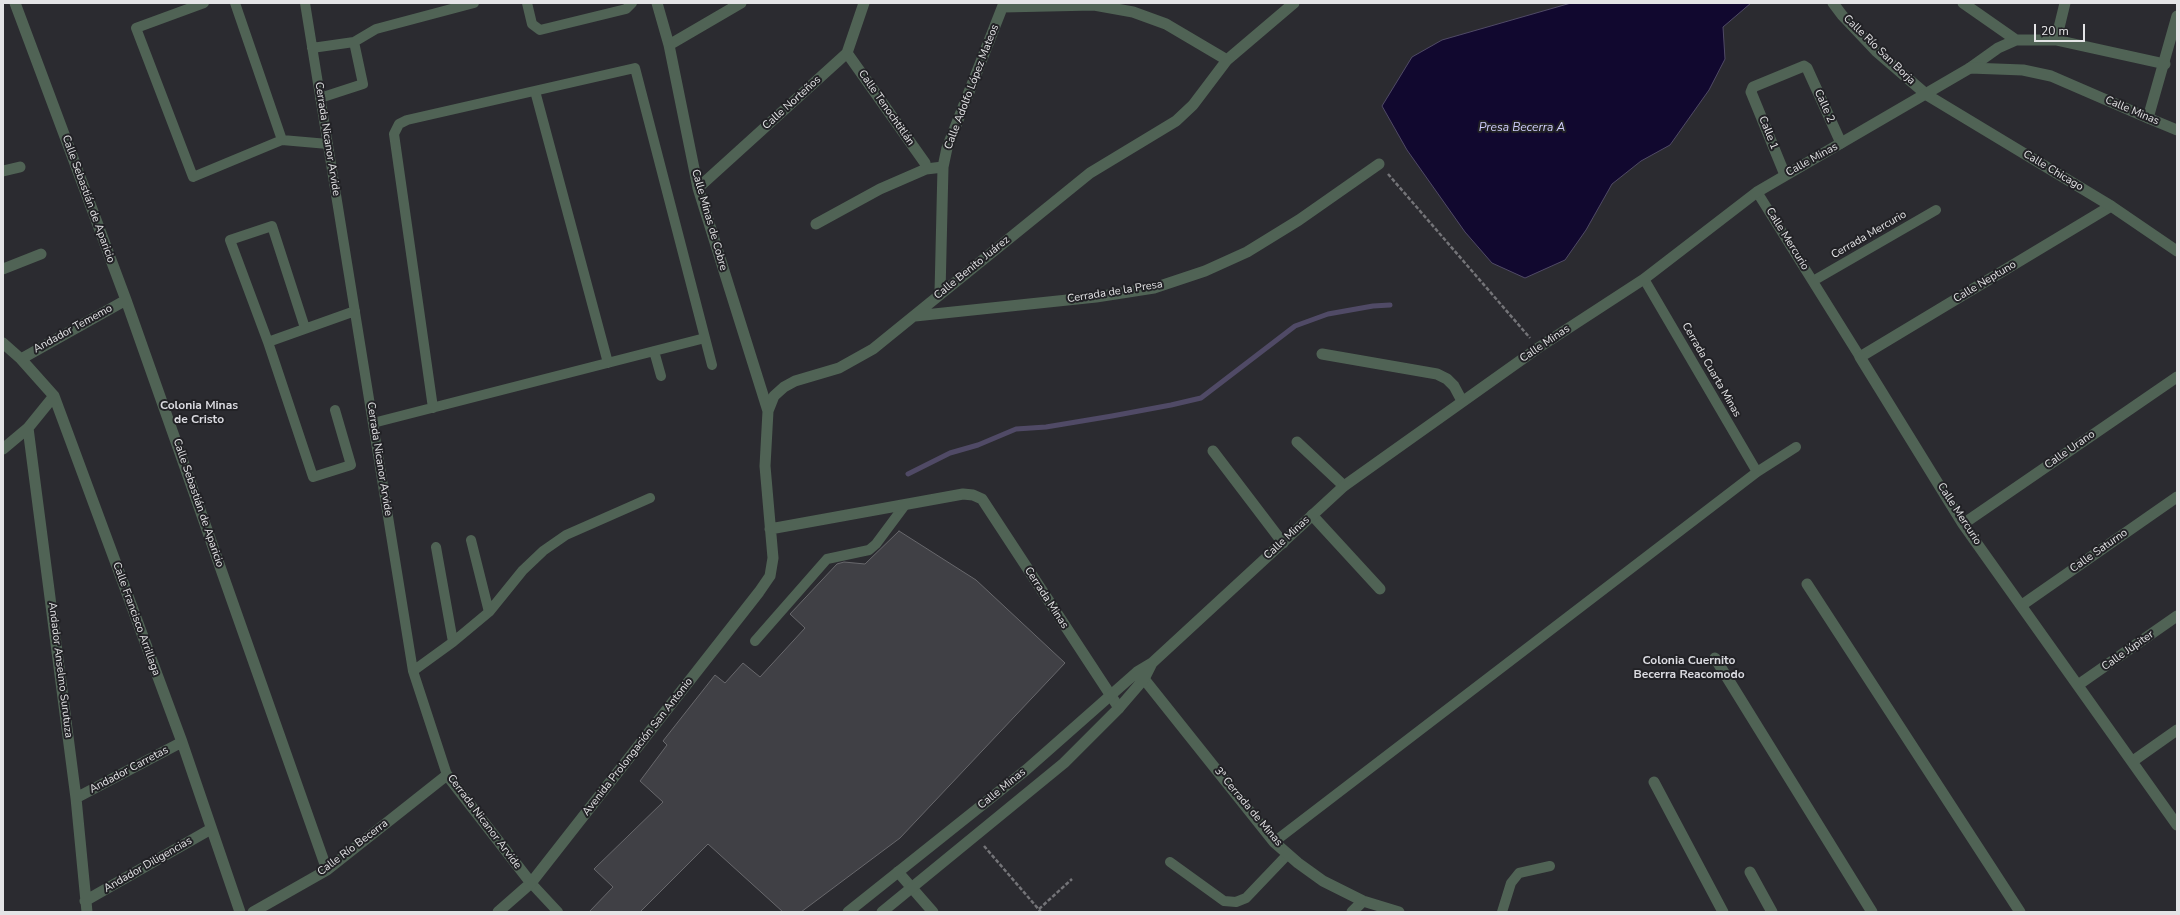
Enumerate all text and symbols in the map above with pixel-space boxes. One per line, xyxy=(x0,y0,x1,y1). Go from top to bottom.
street label: Calle Río San Borja xyxy=(1840,12,1918,88)
scale bar xyxy=(2036,16,2087,42)
street label: Calle Adolfo López Mateos xyxy=(942,23,1002,151)
text: 20 m xyxy=(2041,23,2069,39)
street label: Calle Tenochtitlán xyxy=(855,68,917,148)
street label: Calle Norteños xyxy=(760,73,824,133)
street label: Cerrada Nicanor Arvide xyxy=(311,81,343,197)
street label: Calle 2 xyxy=(1811,87,1837,125)
street label: Calle Minas xyxy=(2103,94,2161,128)
street label: Calle 1 xyxy=(1755,114,1781,152)
water label: Presa Becerra A xyxy=(1479,121,1565,135)
street label: Calle Sebastián de Aparicio xyxy=(59,133,117,265)
street label: Calle Minas xyxy=(1784,140,1840,180)
street label: Calle Chicago xyxy=(2021,148,2085,194)
street label: Calle Minas de Cobre xyxy=(688,168,730,272)
street label: Calle Mercurio xyxy=(1763,205,1811,273)
street label: Cerrada Mercurio xyxy=(1829,208,1909,262)
street label: Calle Benito Juárez xyxy=(932,233,1012,303)
street label: Calle Neptuno xyxy=(1951,258,2019,306)
street label: Cerrada de la Presa xyxy=(1066,278,1164,306)
street label: Andador Tememo xyxy=(31,302,115,356)
street label: Cerrada Cuarta Minas xyxy=(1679,320,1743,420)
street label: Calle Minas xyxy=(1517,322,1573,366)
district label: Colonia Minas de Cristo xyxy=(160,399,238,427)
street label: Cerrada Nicanor Arvide xyxy=(363,401,395,517)
street label: Calle Urano xyxy=(2042,428,2098,472)
street label: Calle Sebastián de Aparicio xyxy=(170,437,226,569)
street label: Calle Mercurio xyxy=(1934,481,1984,547)
street label: Calle Minas xyxy=(1261,514,1313,562)
street label: Calle Saturno xyxy=(2068,526,2130,576)
street label: Calle Francisco Arrillaga xyxy=(109,560,163,678)
street label: Cerrada Minas xyxy=(1021,565,1071,631)
street label: Andador Anselmo Surutuza xyxy=(45,601,75,739)
street label: Calle Júpiter xyxy=(2099,628,2157,674)
district label: Colonia Cuernito Becerra Reacomodo xyxy=(1633,654,1745,682)
street label: Avenida Prolongación San Antonio xyxy=(580,675,696,819)
street label: Andador Carretas xyxy=(87,744,171,796)
street label: 3ª Cerrada de Minas xyxy=(1211,765,1285,849)
street label: Calle Minas xyxy=(975,766,1029,812)
street label: Cerrada Nicanor Arvide xyxy=(444,772,524,872)
street label: Calle Río Becerra xyxy=(315,817,391,879)
street label: Andador Diligencias xyxy=(102,834,194,896)

